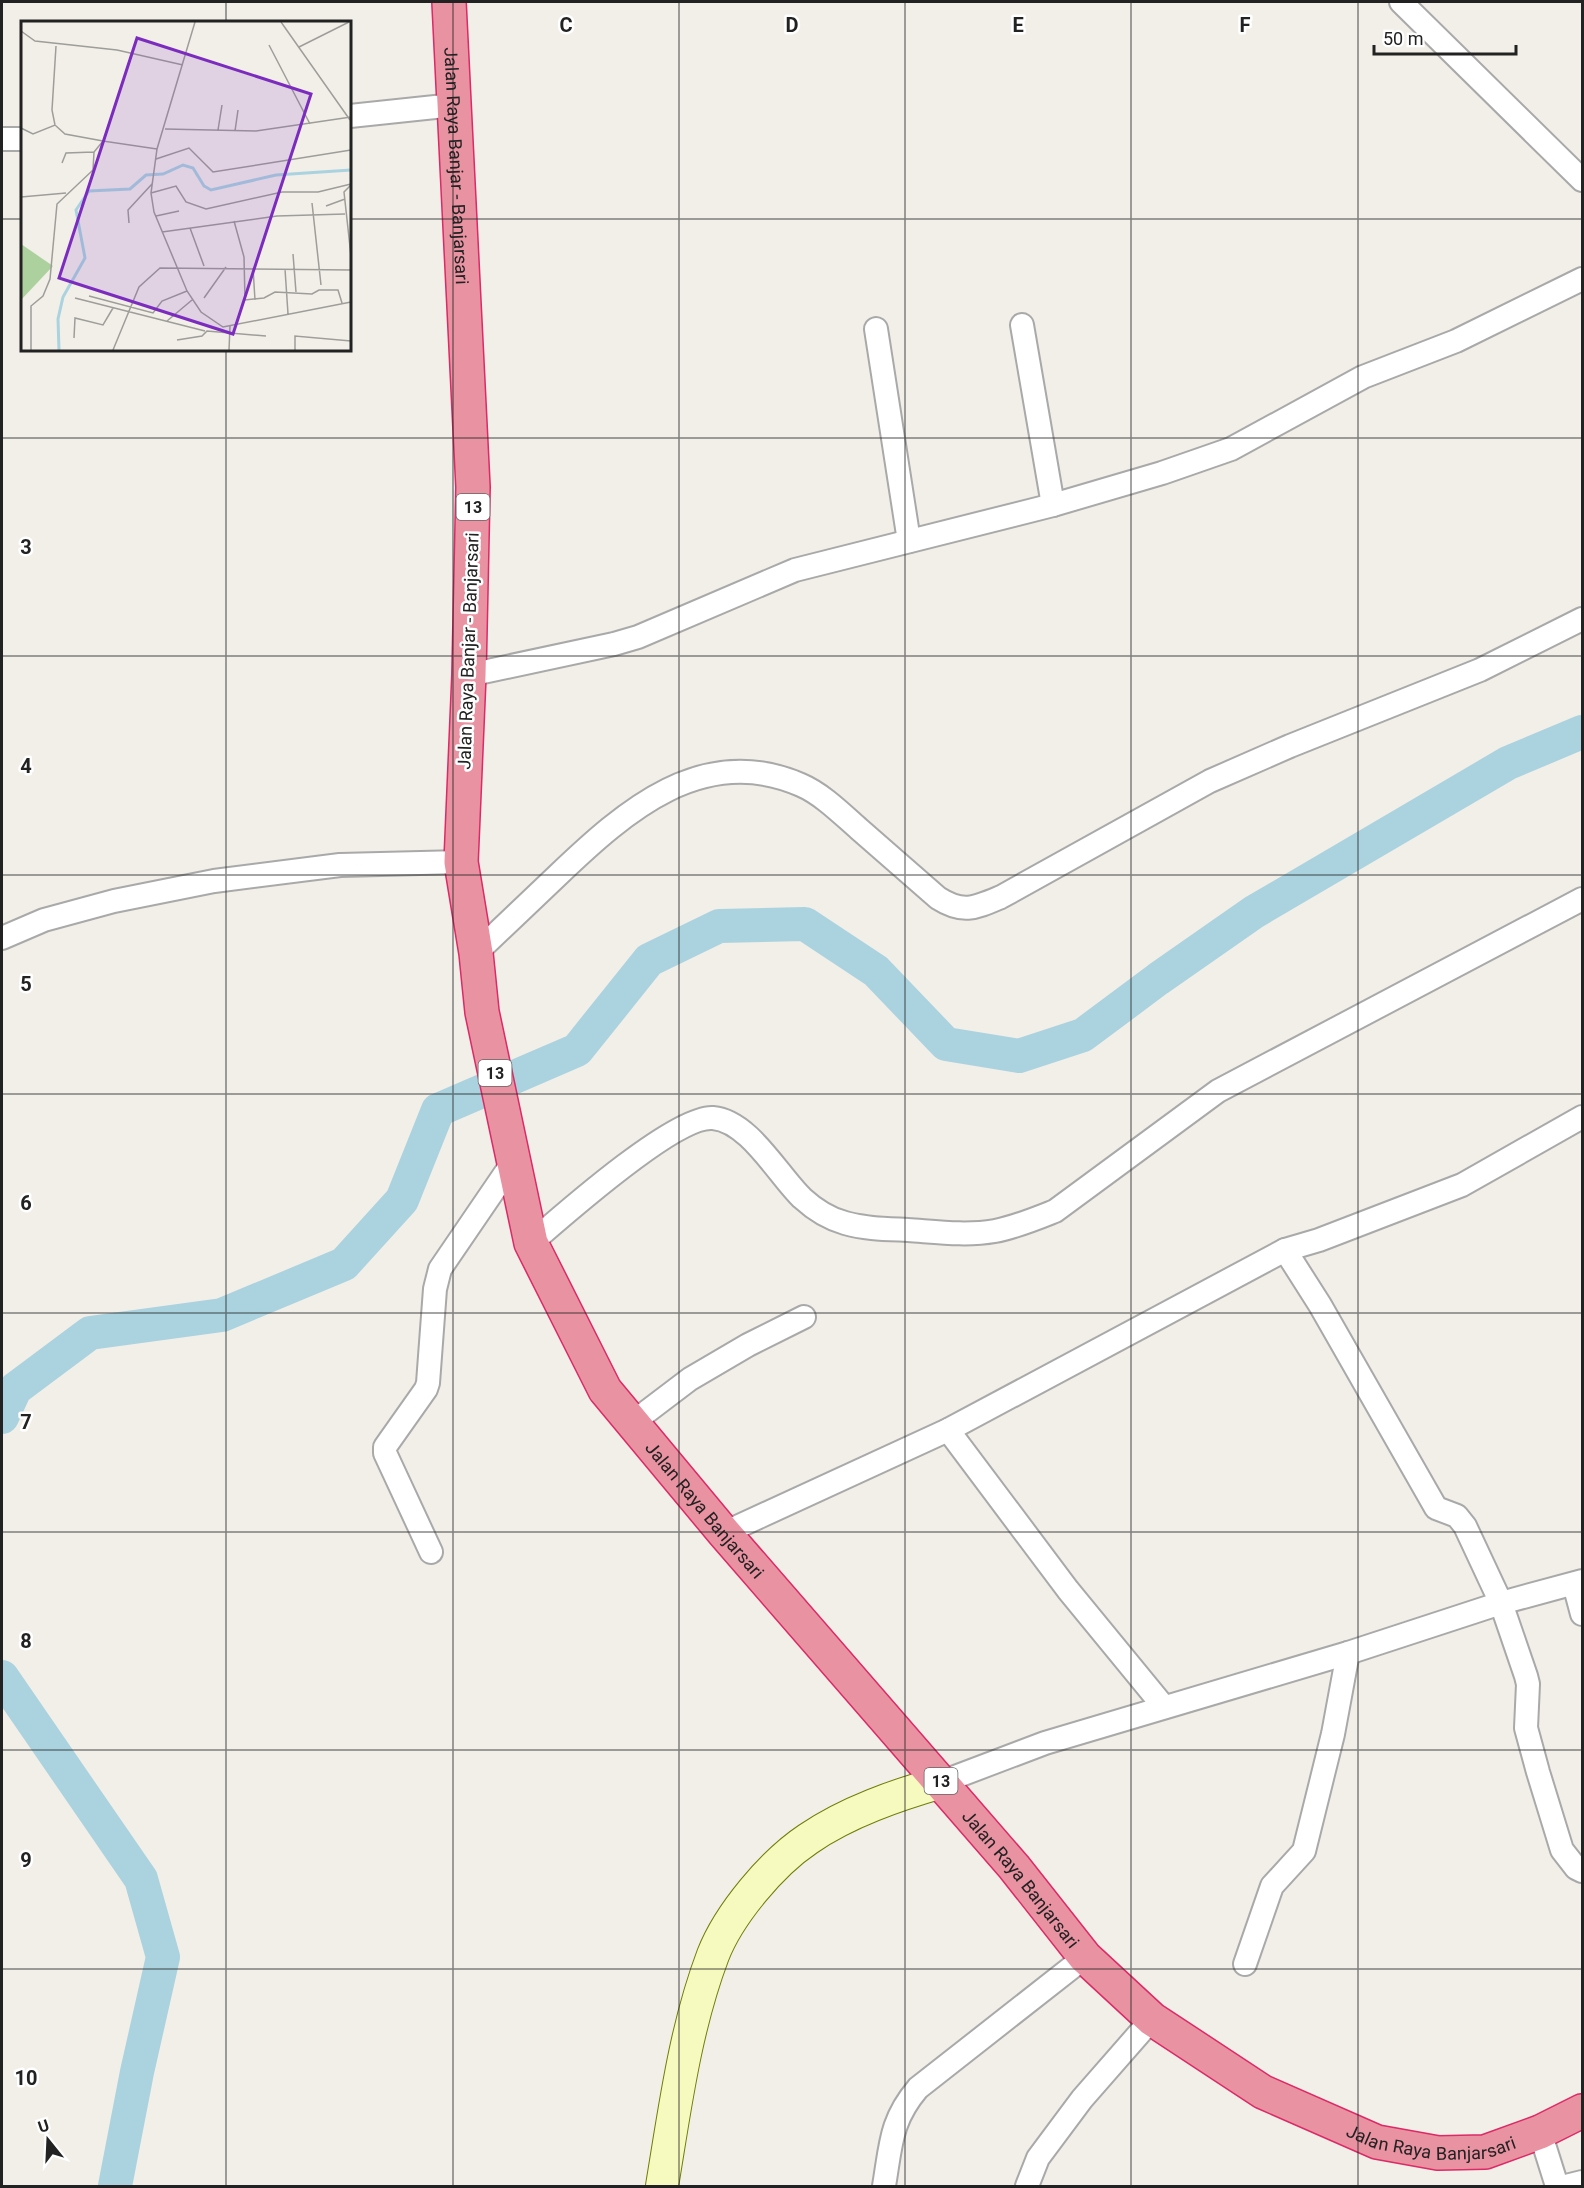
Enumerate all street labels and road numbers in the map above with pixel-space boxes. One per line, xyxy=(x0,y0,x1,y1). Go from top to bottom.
street label: Jalan Raya Banjar - Banjarsari xyxy=(441,47,473,285)
road number: 13 xyxy=(456,494,490,520)
street label: Jalan Raya Banjar - Banjarsari xyxy=(453,532,483,770)
road number: 13 xyxy=(478,1060,512,1086)
street label: Jalan Raya Banjarsari xyxy=(641,1437,769,1582)
road number: 13 xyxy=(924,1768,958,1794)
street label: Jalan Raya Banjarsari xyxy=(958,1805,1084,1952)
street label: Jalan Raya Banjarsari xyxy=(1344,2120,1518,2164)

